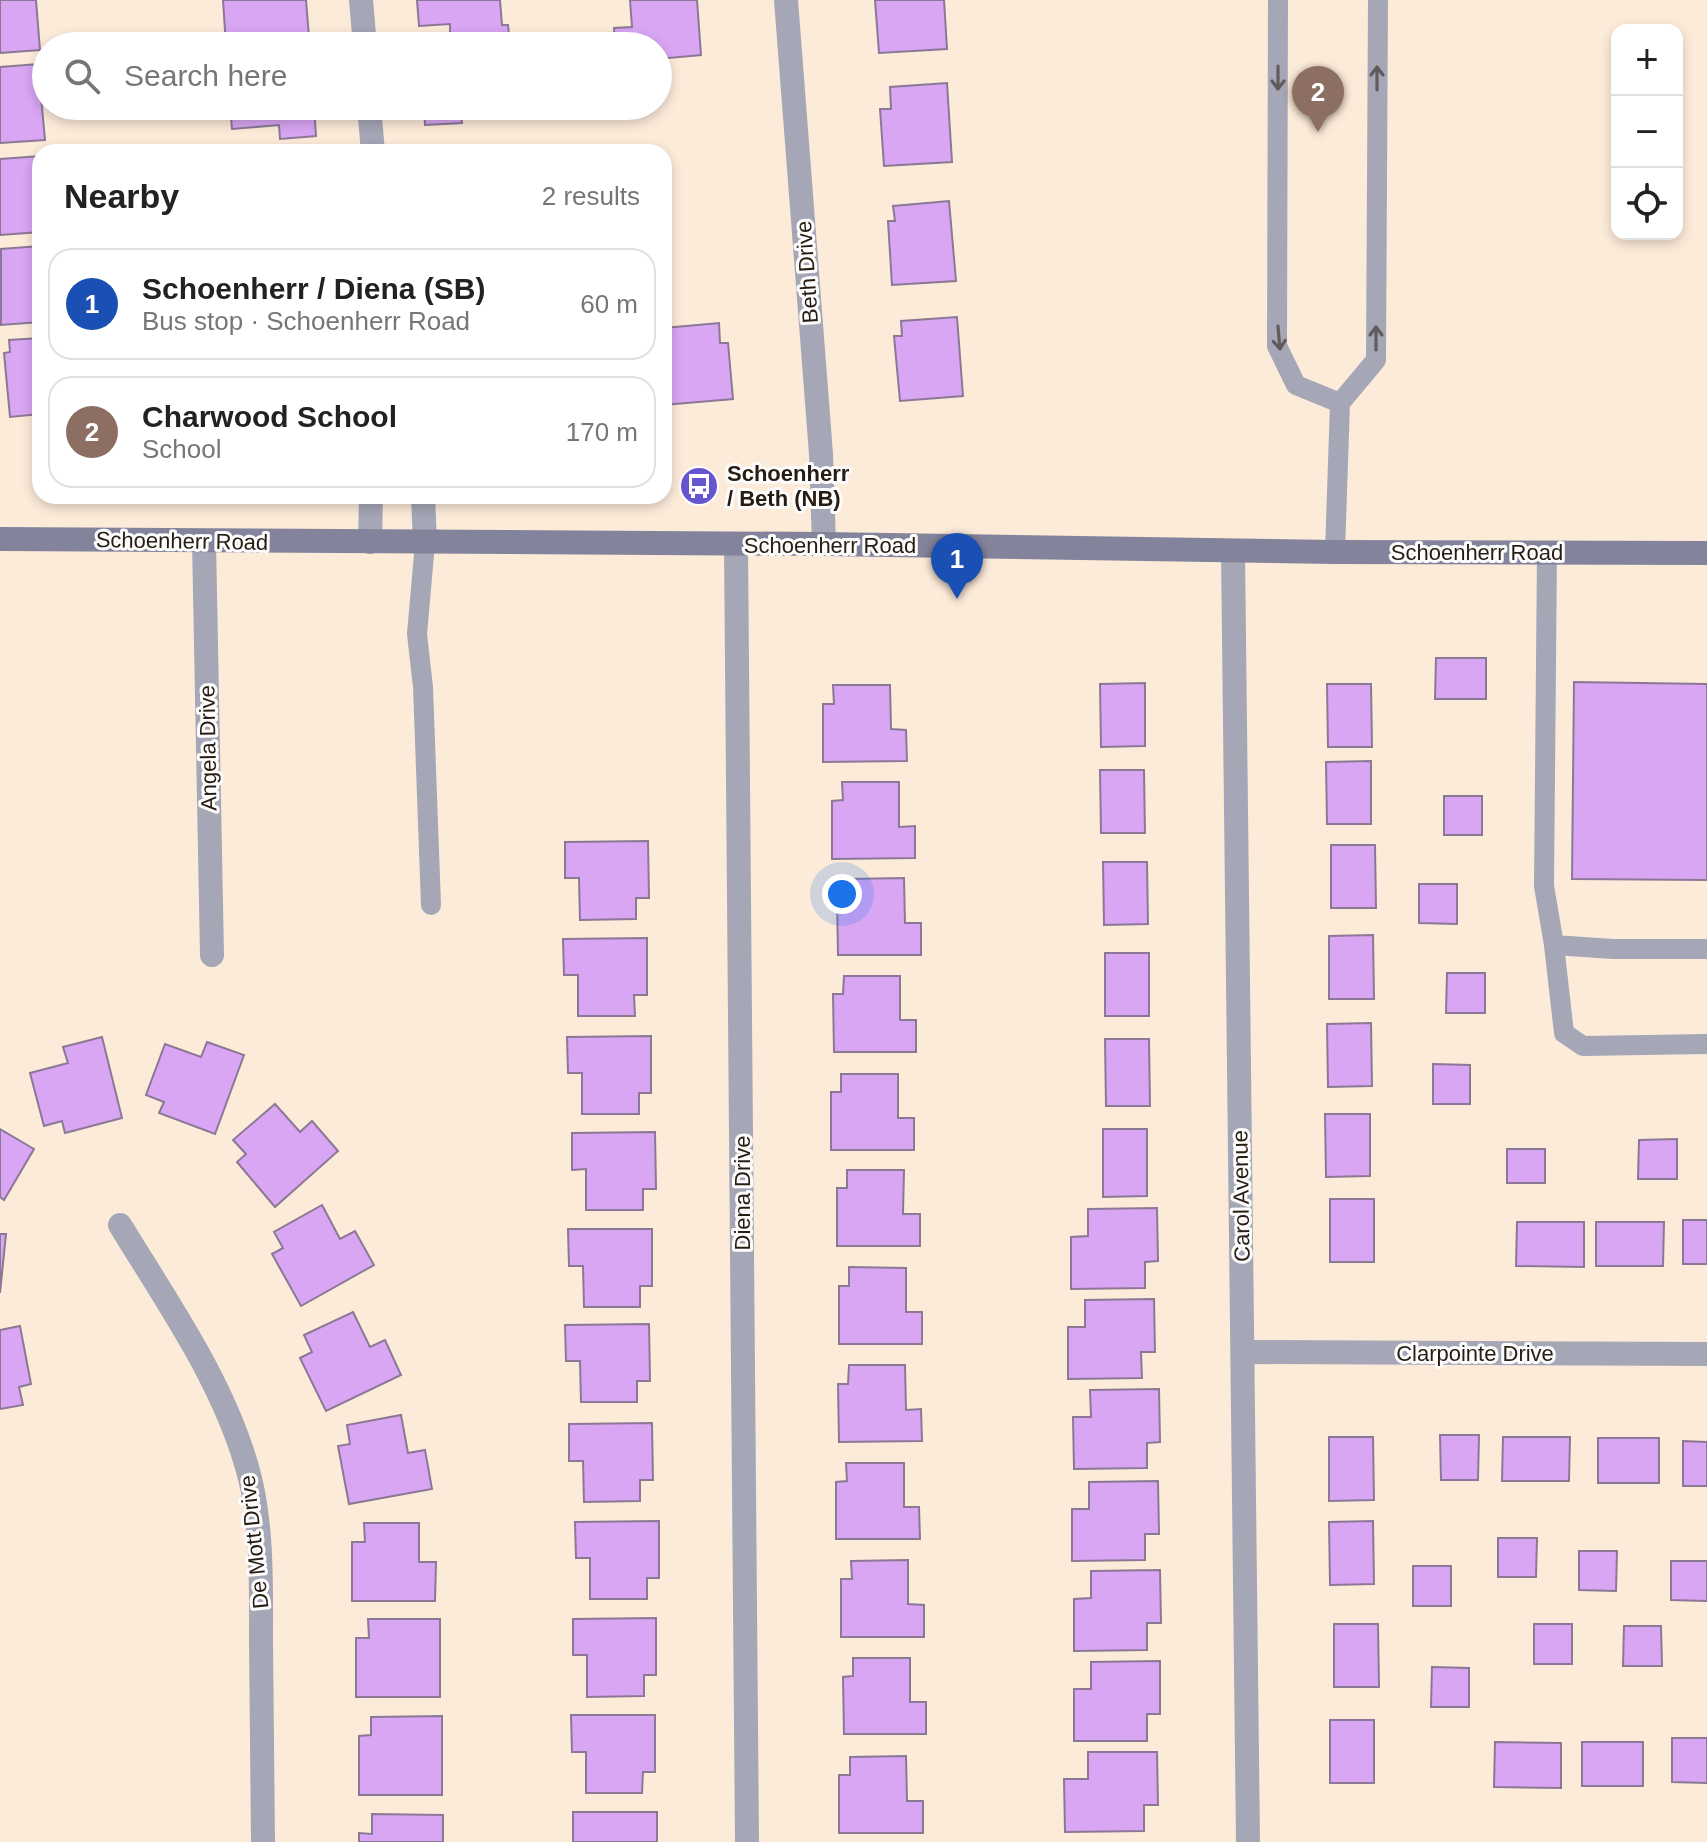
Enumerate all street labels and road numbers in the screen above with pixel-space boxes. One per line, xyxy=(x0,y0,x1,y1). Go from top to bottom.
street label: Beth Drive xyxy=(791,220,823,324)
street label: Schoenherr Road xyxy=(96,527,268,555)
street label: Schoenherr Road xyxy=(744,533,916,558)
street label: Schoenherr Road xyxy=(1391,540,1563,565)
street label: Angela Drive xyxy=(194,685,222,811)
street label: Carol Avenue xyxy=(1227,1130,1255,1262)
street label: Diena Drive xyxy=(730,1136,755,1250)
street label: Clarpointe Drive xyxy=(1396,1341,1554,1366)
street label: De Mott Drive xyxy=(235,1474,273,1610)

